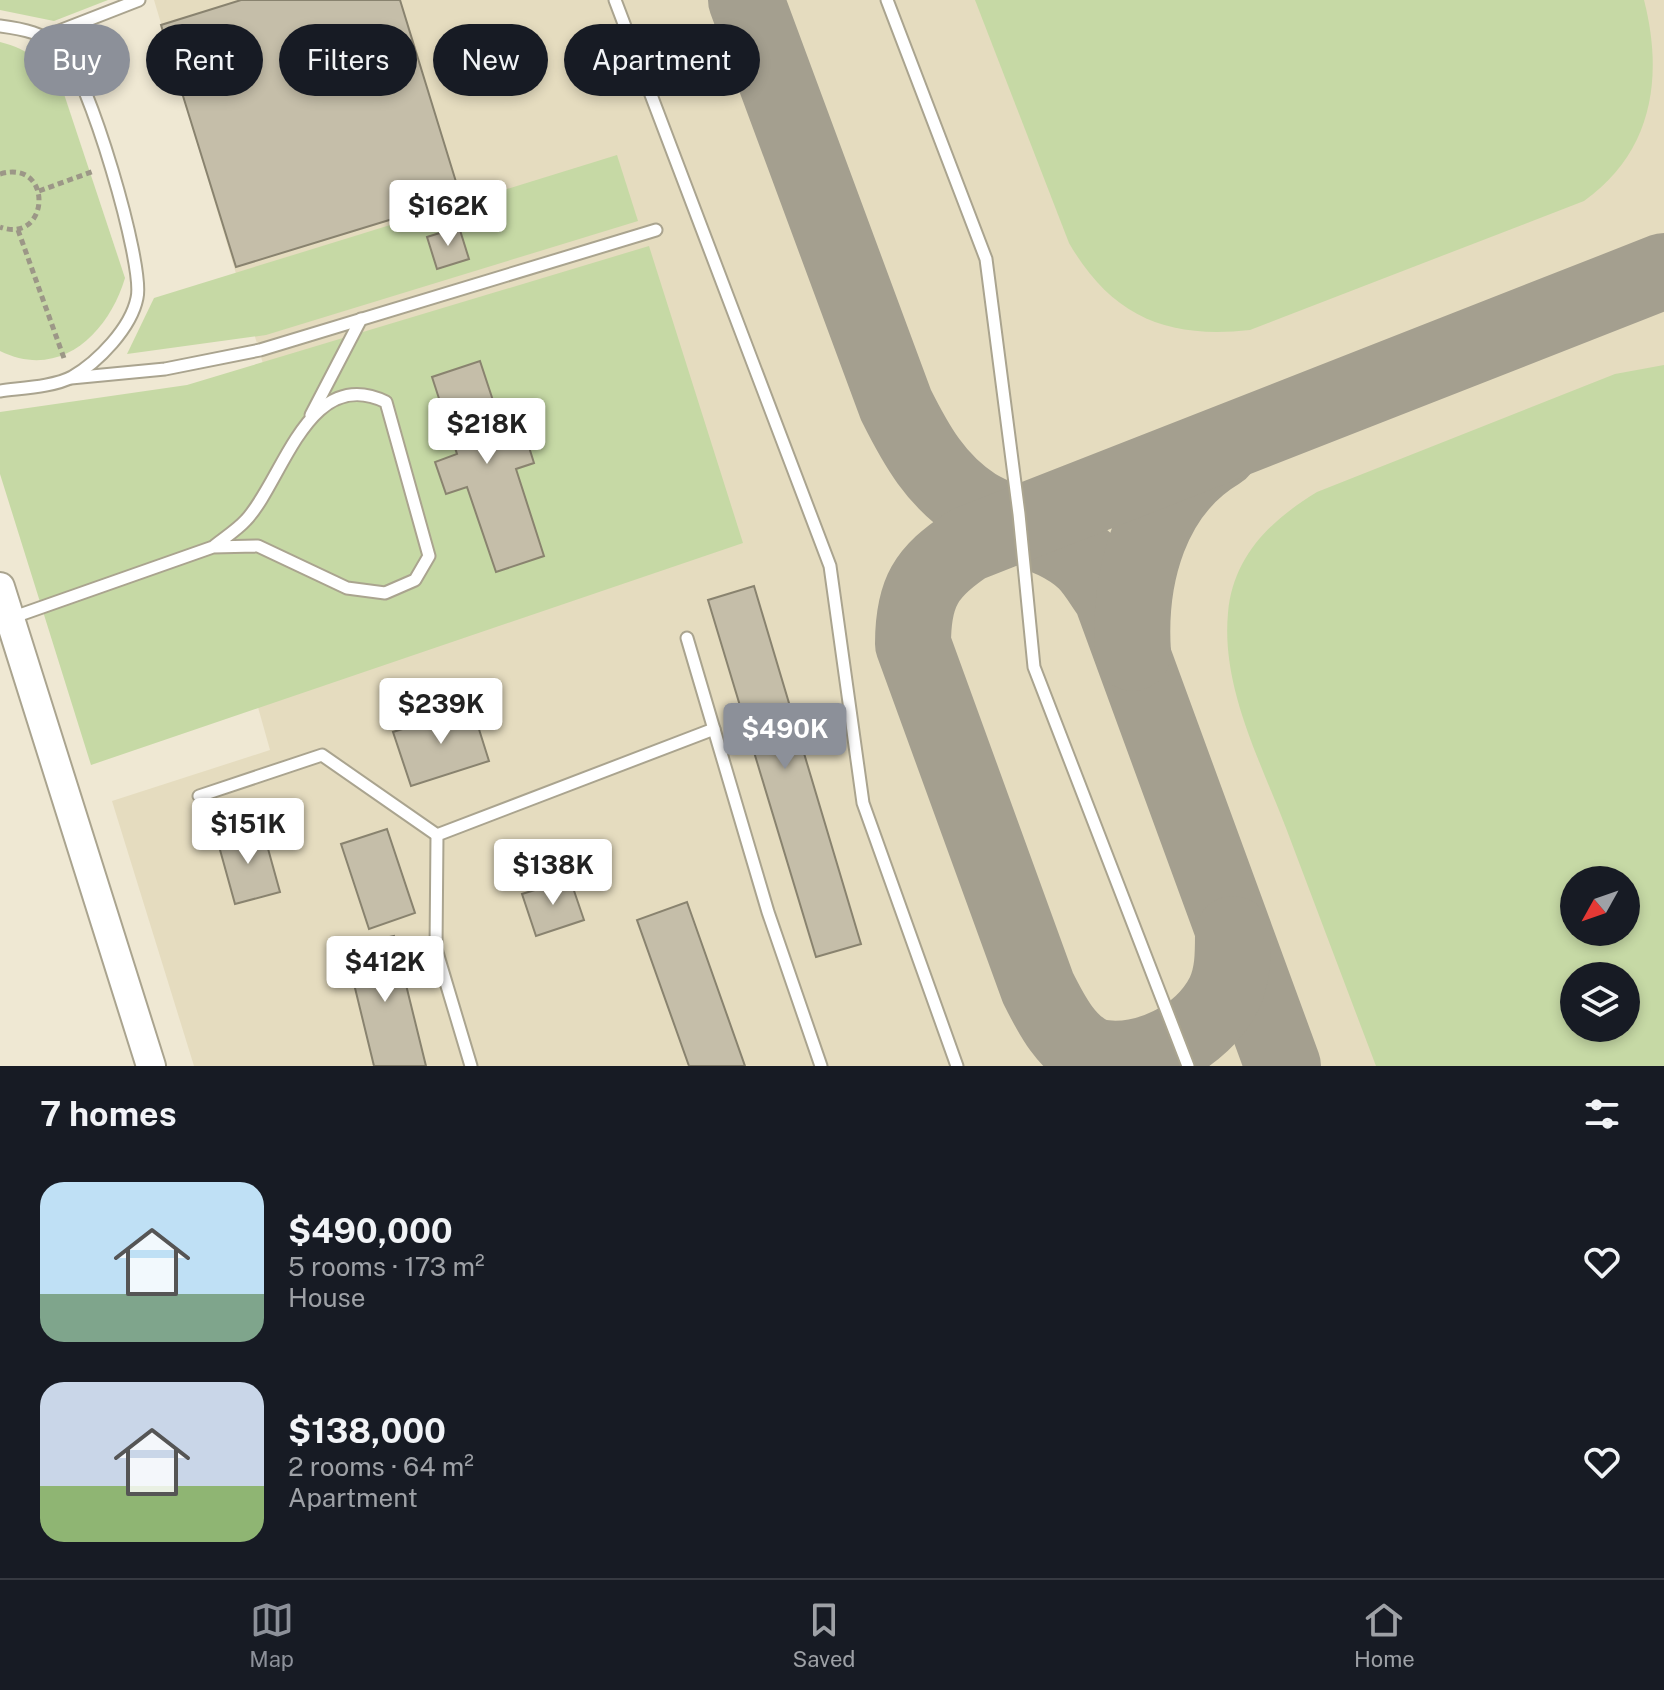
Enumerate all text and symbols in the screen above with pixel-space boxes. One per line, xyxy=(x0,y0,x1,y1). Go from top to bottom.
chip: Buy xyxy=(24,24,130,96)
chip: Rent xyxy=(146,24,263,96)
chip: Filters xyxy=(279,24,417,96)
chip: New xyxy=(433,24,548,96)
chip: Apartment xyxy=(564,24,760,96)
pin: $162K xyxy=(392,180,504,248)
text: $162K xyxy=(407,190,489,221)
pin: $218K xyxy=(431,398,543,466)
text: $218K xyxy=(446,408,528,439)
pin: $239K xyxy=(385,678,497,746)
text: $239K xyxy=(397,688,485,719)
pin: $490K xyxy=(729,703,841,771)
text: $490K xyxy=(741,713,829,744)
pin: $151K xyxy=(192,798,304,866)
text: $151K xyxy=(210,808,286,839)
pin: $138K xyxy=(497,839,609,907)
text: $138K xyxy=(512,849,594,880)
north arrow xyxy=(1560,866,1640,946)
map controls xyxy=(1560,866,1640,1042)
pin: $412K xyxy=(329,936,441,1004)
text: $412K xyxy=(344,946,426,977)
button: layers xyxy=(1560,962,1640,1042)
icon: filters xyxy=(1580,1092,1624,1136)
text: 7 homes xyxy=(40,1094,177,1134)
text: $490,000 xyxy=(288,1211,453,1251)
icon: home xyxy=(104,1214,200,1310)
icon: heart xyxy=(1580,1240,1624,1284)
text: 5 rooms · 173 m² xyxy=(288,1251,485,1282)
text: House xyxy=(288,1282,365,1313)
text: $138,000 xyxy=(288,1411,446,1451)
icon: home xyxy=(104,1414,200,1510)
icon: heart xyxy=(1580,1440,1624,1484)
text: 2 rooms · 64 m² xyxy=(288,1451,474,1482)
text: Apartment xyxy=(288,1482,418,1513)
tab: Map xyxy=(249,1598,294,1672)
tab: Saved xyxy=(793,1598,855,1672)
tab: Home xyxy=(1354,1598,1415,1672)

